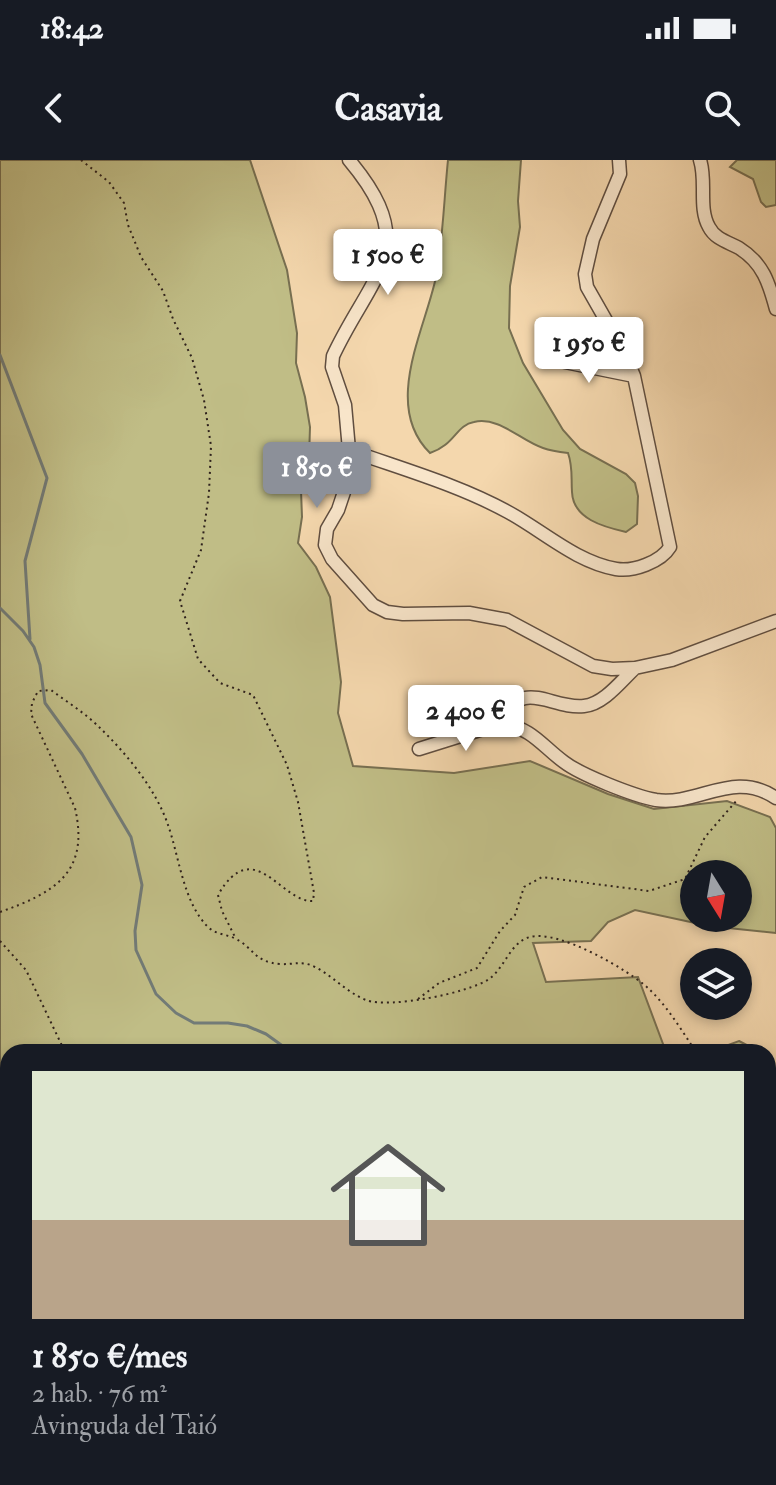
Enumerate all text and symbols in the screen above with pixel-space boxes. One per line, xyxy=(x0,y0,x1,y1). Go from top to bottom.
text: 18:42 xyxy=(40,10,104,47)
icon: back xyxy=(32,86,76,130)
text: Casavia xyxy=(334,86,442,131)
icon: search xyxy=(700,86,744,130)
pin: 1 500 € xyxy=(314,229,462,297)
text: 1 500 € xyxy=(351,239,425,271)
pin: 1 950 € xyxy=(515,317,663,385)
text: 1 950 € xyxy=(552,327,626,359)
pin: 1 850 € xyxy=(243,442,391,510)
text: 1 850 € xyxy=(281,452,353,484)
pin: 2 400 € xyxy=(392,685,540,753)
text: 2 400 € xyxy=(426,695,506,727)
north arrow xyxy=(680,860,752,932)
map controls xyxy=(680,860,752,1020)
button: layers xyxy=(680,948,752,1020)
icon: home xyxy=(316,1123,460,1267)
text: 1 850 €/mes xyxy=(32,1335,187,1378)
text: 2 hab. · 76 m² xyxy=(32,1378,167,1410)
text: Avinguda del Taió xyxy=(32,1410,217,1442)

